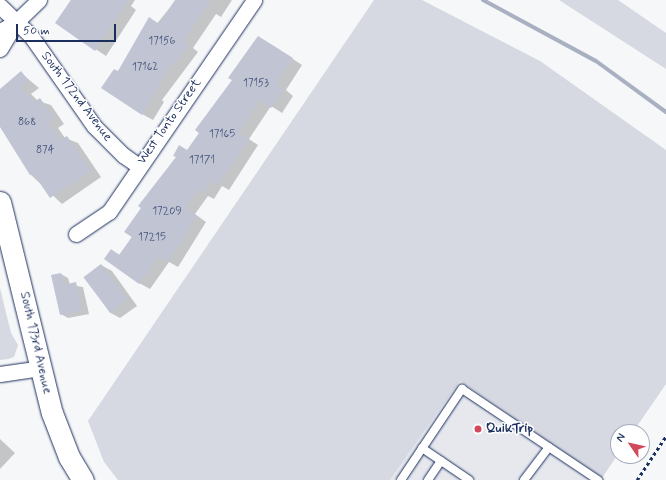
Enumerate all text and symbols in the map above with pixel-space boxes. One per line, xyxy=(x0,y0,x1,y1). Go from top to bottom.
scale bar xyxy=(18,16,118,42)
text: 50 m xyxy=(23,23,50,39)
house number: 17156 xyxy=(148,34,176,48)
street label: South 172nd Avenue xyxy=(37,49,115,145)
house number: 17162 xyxy=(132,60,158,74)
street label: West Tonto Street xyxy=(135,76,205,168)
house number: 17153 xyxy=(243,76,269,90)
house number: 868 xyxy=(18,115,36,129)
house number: 17165 xyxy=(209,127,235,141)
house number: 874 xyxy=(36,143,54,157)
house number: 17171 xyxy=(189,153,215,167)
house number: 17209 xyxy=(152,204,182,218)
house number: 17215 xyxy=(138,230,166,244)
street label: South 173rd Avenue xyxy=(16,290,54,396)
place label: QuikTrip xyxy=(486,421,533,437)
marker: QuikTrip xyxy=(473,424,483,434)
north arrow xyxy=(610,424,650,464)
text: N xyxy=(613,431,629,445)

